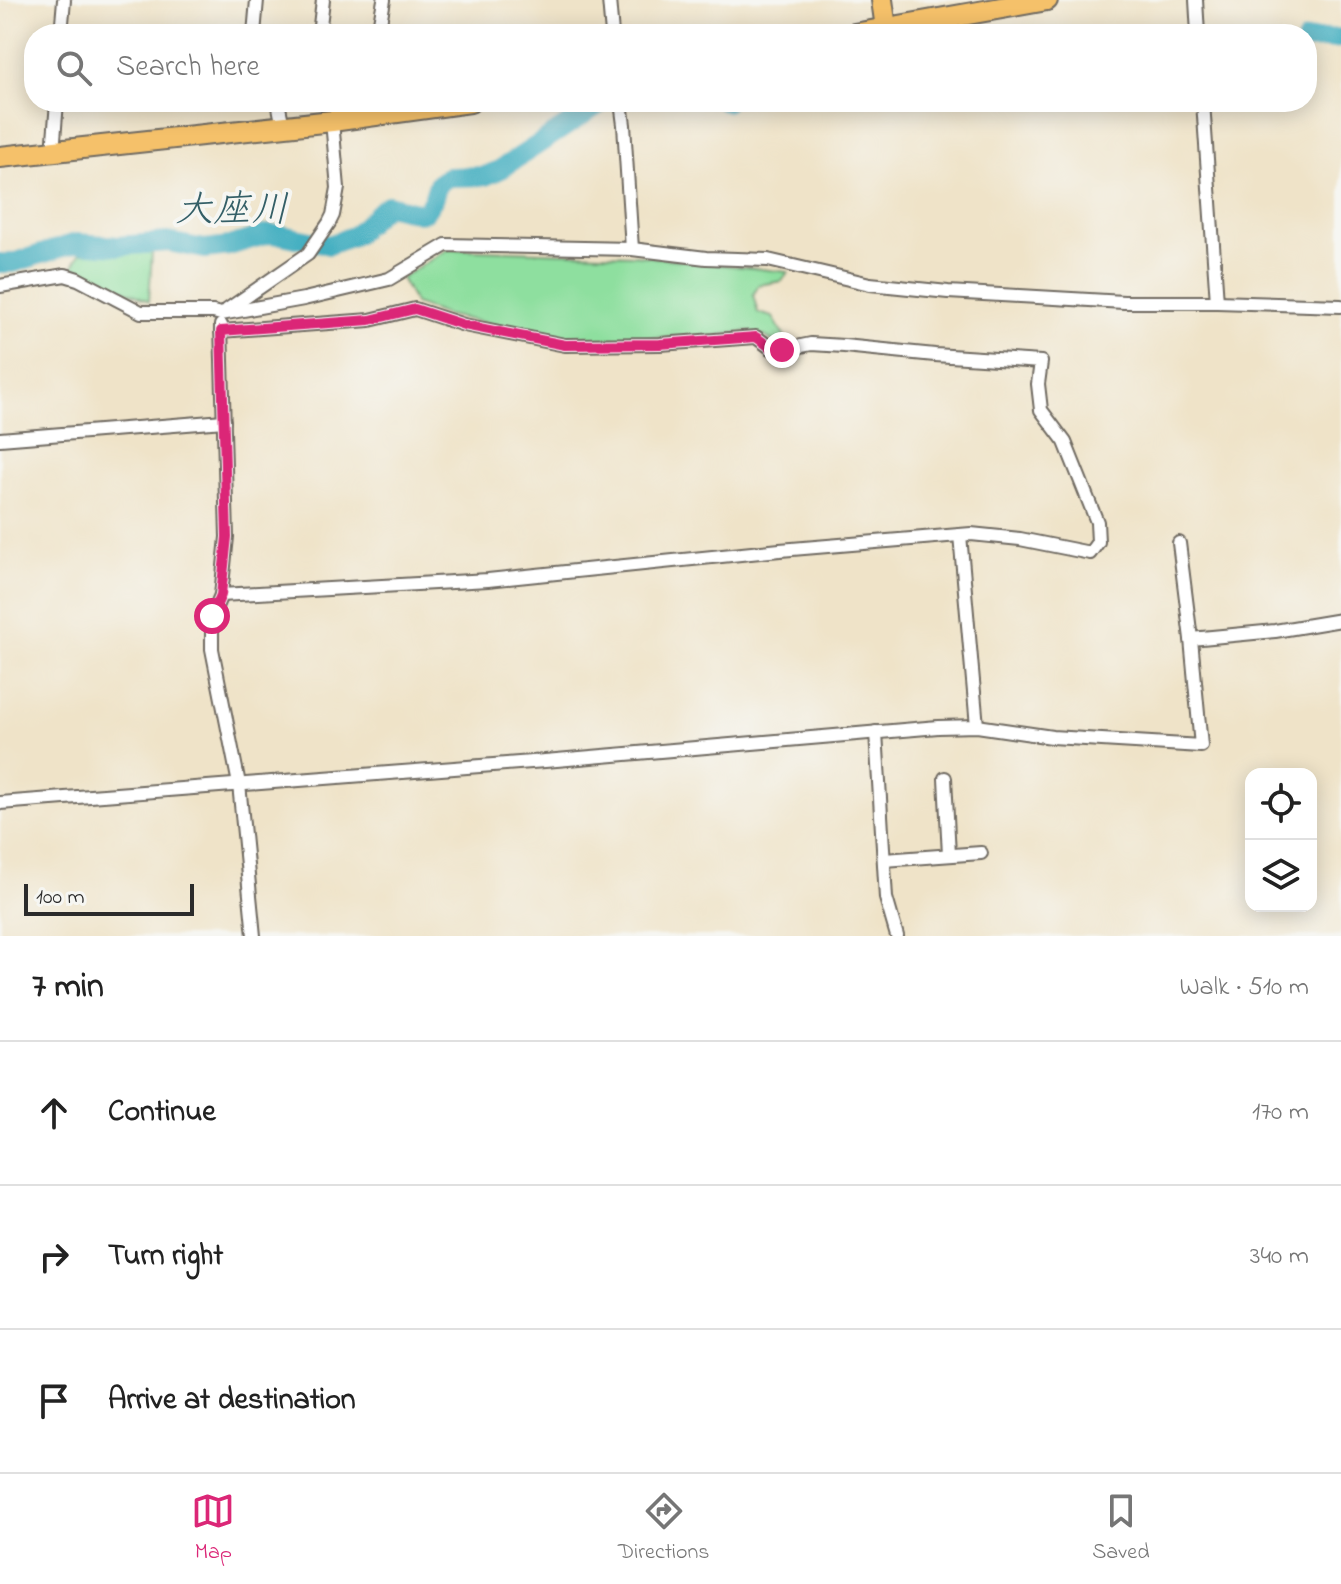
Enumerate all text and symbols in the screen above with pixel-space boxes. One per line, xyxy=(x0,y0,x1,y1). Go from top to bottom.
search box xyxy=(24,24,1317,112)
icon: search xyxy=(52,46,96,90)
text: Search here xyxy=(116,46,260,90)
water label: 大座川 xyxy=(175,184,289,240)
route end xyxy=(764,332,800,368)
route start xyxy=(194,598,230,634)
map controls xyxy=(1245,768,1317,912)
button: locate xyxy=(1245,768,1317,840)
button: layers xyxy=(1245,840,1317,912)
scale bar xyxy=(24,880,194,916)
text: 100 m xyxy=(36,882,85,914)
text: 7 min xyxy=(32,963,104,1013)
text: Walk · 510 m xyxy=(1179,969,1309,1007)
icon: ahead xyxy=(32,1091,76,1135)
text: Continue xyxy=(108,1091,216,1135)
text: 170 m xyxy=(1252,1094,1309,1132)
icon: right xyxy=(32,1235,76,1279)
text: Turn right xyxy=(108,1235,223,1279)
text: 340 m xyxy=(1250,1238,1309,1276)
icon: arrive xyxy=(32,1379,76,1423)
text: Arrive at destination xyxy=(108,1379,356,1423)
tab: Map xyxy=(191,1489,235,1569)
tab: Directions xyxy=(618,1489,709,1569)
tab: Saved xyxy=(1092,1489,1150,1569)

